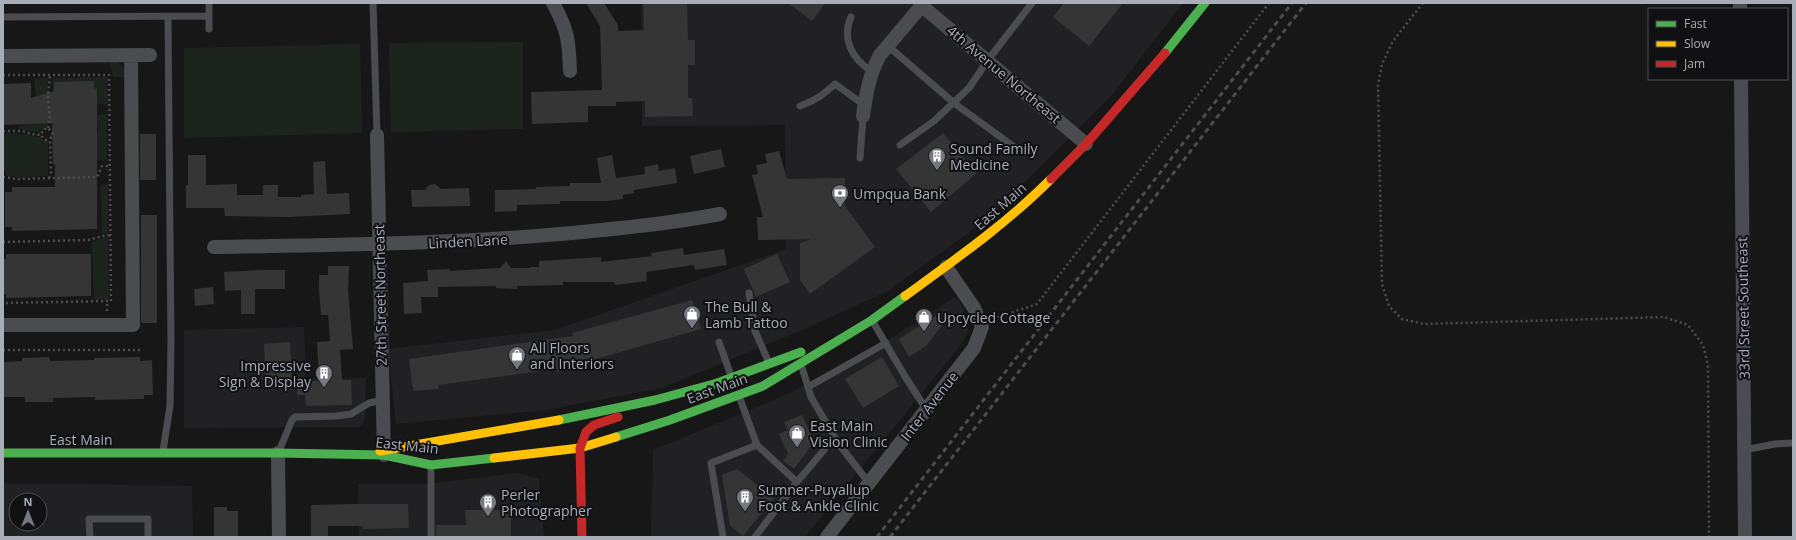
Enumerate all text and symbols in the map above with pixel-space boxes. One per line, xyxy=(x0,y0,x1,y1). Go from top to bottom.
legend xyxy=(1648,8,1788,80)
text: Fast xyxy=(1684,15,1707,32)
street label: 4th Avenue Northeast xyxy=(943,21,1065,127)
text: Slow xyxy=(1684,35,1711,52)
text: Jam xyxy=(1683,55,1705,72)
place label: Sound Family Medicine xyxy=(950,139,1039,174)
building icon: Sound Family Medicine xyxy=(927,146,947,171)
street label: East Main xyxy=(970,178,1030,234)
bank icon: Umpqua Bank xyxy=(830,183,850,208)
place label: Umpqua Bank xyxy=(853,184,947,203)
street label: 27th Street Northeast xyxy=(369,224,391,366)
street label: Linden Lane xyxy=(428,229,508,253)
street label: 33rd Street Southeast xyxy=(1732,237,1754,379)
place label: The Bull & Lamb Tattoo xyxy=(705,297,788,332)
shop icon: The Bull & Lamb Tattoo xyxy=(682,304,702,329)
shop icon: Upcycled Cottage xyxy=(914,307,934,332)
place label: Upcycled Cottage xyxy=(937,308,1050,327)
place label: All Floors and Interiors xyxy=(530,338,614,373)
shop icon: All Floors and Interiors xyxy=(507,345,527,370)
place label: Impressive Sign & Display xyxy=(219,356,312,391)
building icon: Impressive Sign & Display xyxy=(314,363,334,388)
street label: Inter Avenue xyxy=(896,367,962,445)
street label: East Main xyxy=(684,368,750,408)
place label: East Main Vision Clinic xyxy=(810,416,888,451)
shop icon: East Main Vision Clinic xyxy=(787,423,807,448)
street label: East Main xyxy=(49,430,113,449)
street label: East Main xyxy=(375,432,439,458)
place label: Sumner-Puyallup Foot & Ankle Clinic xyxy=(758,480,879,515)
place label: Perler Photographer xyxy=(501,485,592,520)
building icon: Sumner-Puyallup Foot & Ankle Clinic xyxy=(735,487,755,512)
north arrow xyxy=(8,492,48,532)
building icon: Perler Photographer xyxy=(478,492,498,517)
text: N xyxy=(24,494,32,509)

